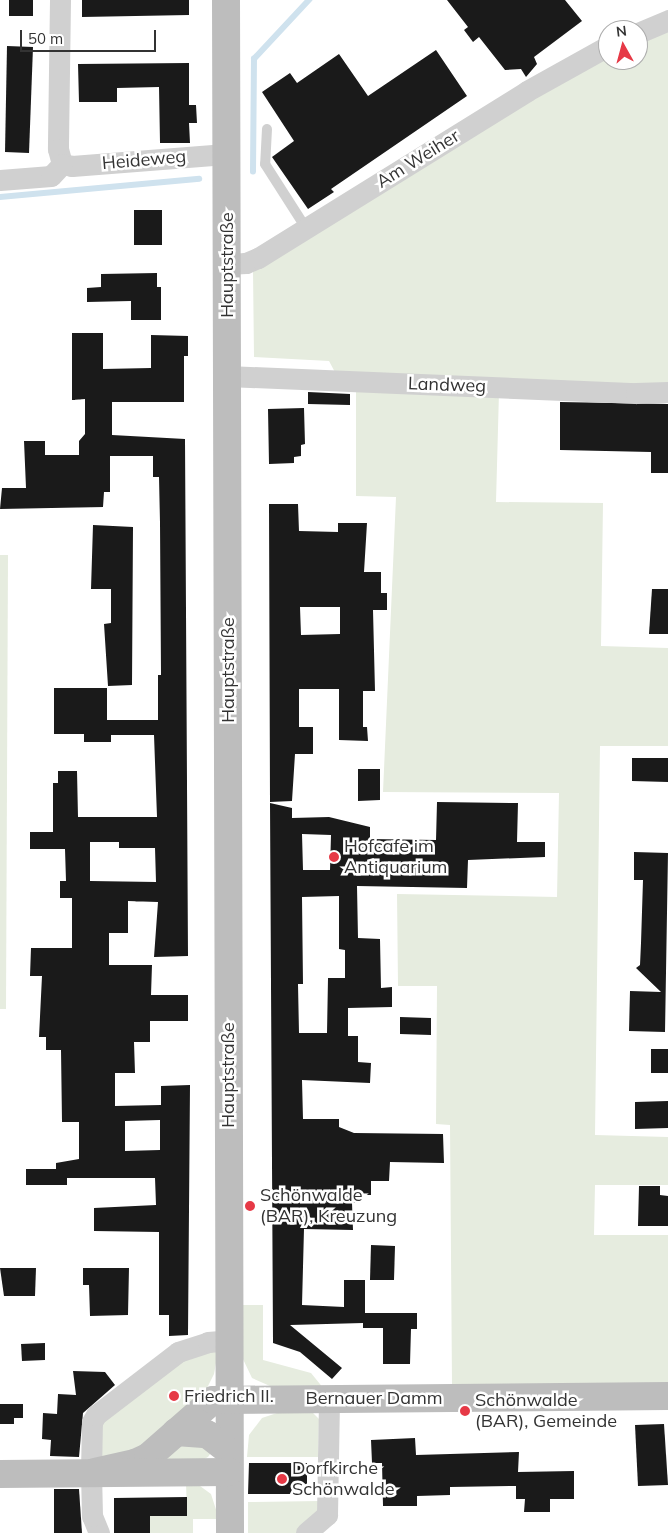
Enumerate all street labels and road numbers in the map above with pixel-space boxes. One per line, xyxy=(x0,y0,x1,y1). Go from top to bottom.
street label: Am Weiher xyxy=(373,125,463,193)
street label: Heideweg xyxy=(101,146,187,174)
street label: Hauptstraße xyxy=(216,212,238,318)
street label: Landweg xyxy=(408,373,486,397)
street label: Hauptstraße xyxy=(217,617,239,723)
street label: Hauptstraße xyxy=(217,1022,239,1128)
street label: Bernauer Damm xyxy=(305,1387,443,1409)

